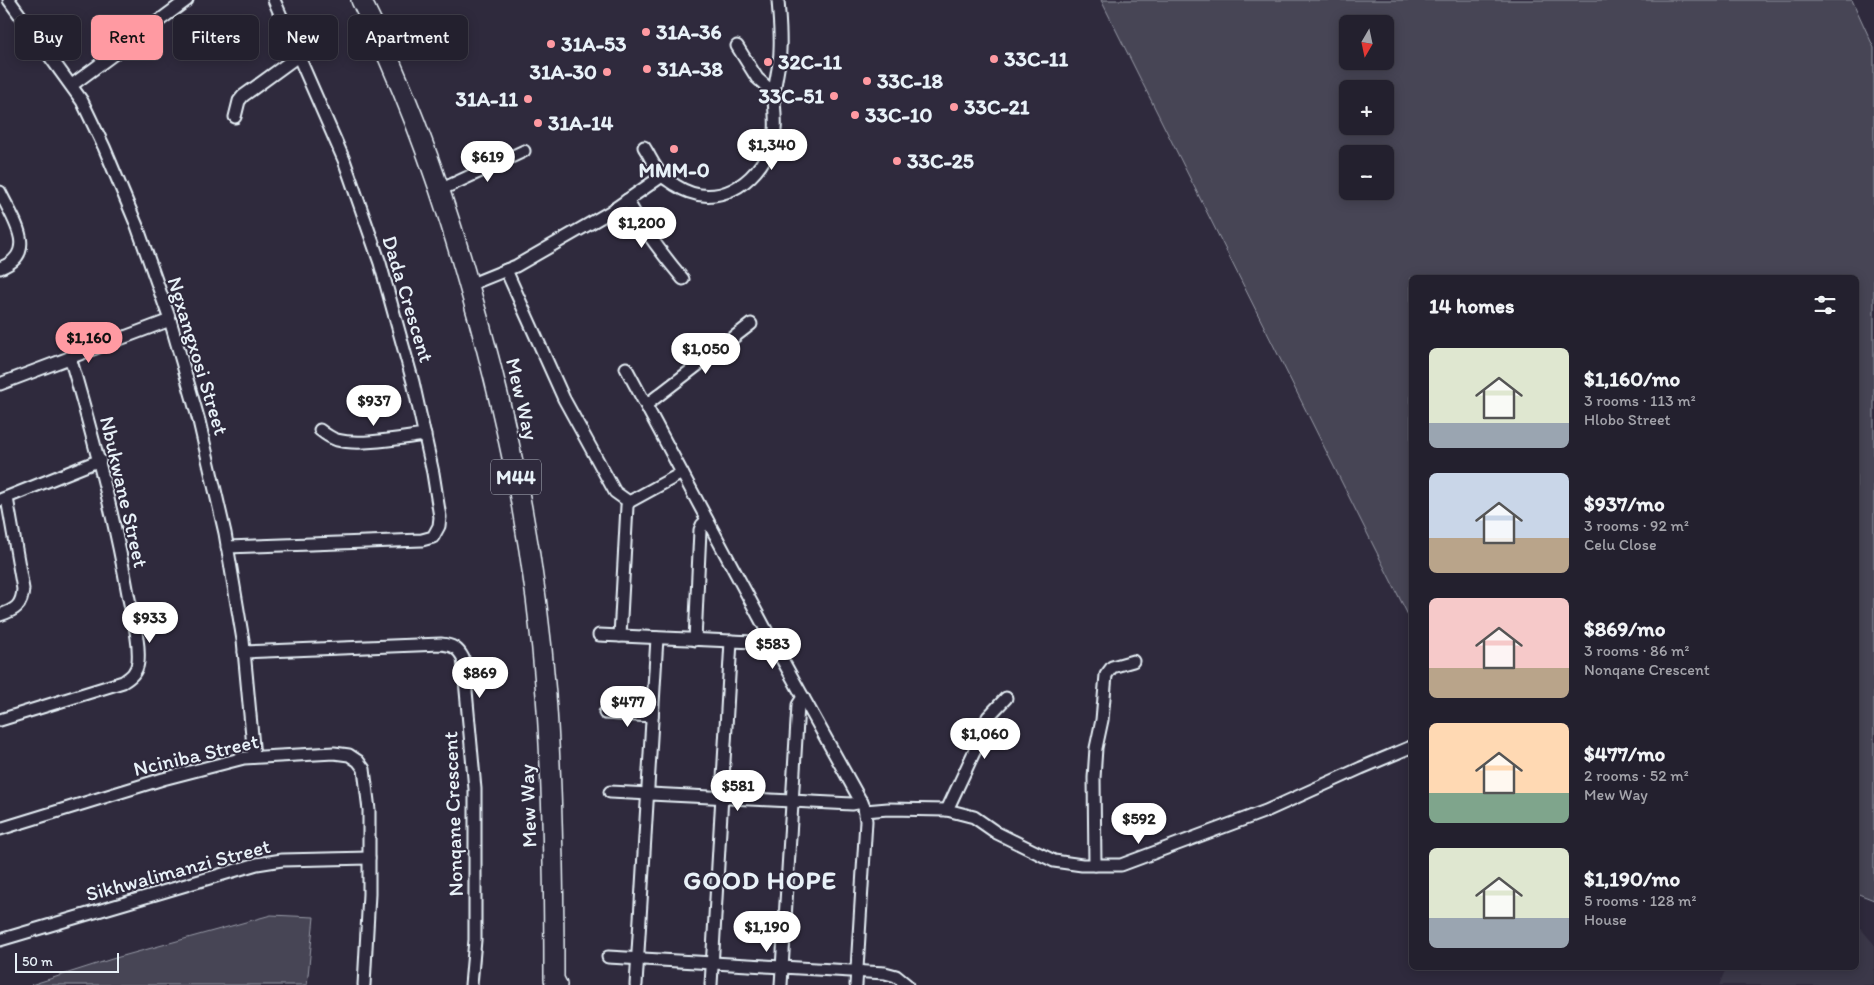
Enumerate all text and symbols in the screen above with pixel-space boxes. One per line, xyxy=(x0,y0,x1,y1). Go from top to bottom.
chip: Buy xyxy=(15,15,81,60)
chip: Rent xyxy=(91,15,163,60)
chip: Filters xyxy=(173,15,259,60)
chip: New xyxy=(269,15,338,60)
chip: Apartment xyxy=(348,15,468,60)
north arrow xyxy=(1339,15,1394,70)
map controls xyxy=(1339,15,1394,200)
place label: 31A-36 xyxy=(656,19,722,44)
marker: 31A-36 xyxy=(640,26,652,38)
place label: 31A-53 xyxy=(561,31,627,56)
marker: 31A-53 xyxy=(545,38,557,50)
place label: 33C-11 xyxy=(1004,46,1069,71)
place label: 32C-11 xyxy=(778,49,842,74)
marker: 33C-11 xyxy=(988,53,1000,65)
place label: 31A-38 xyxy=(657,56,723,81)
marker: 32C-11 xyxy=(762,56,774,68)
place label: 31A-30 xyxy=(530,59,597,84)
marker: 31A-38 xyxy=(641,63,653,75)
marker: 31A-30 xyxy=(601,66,613,78)
place label: 33C-18 xyxy=(877,68,944,93)
marker: 33C-18 xyxy=(861,75,873,87)
button: + xyxy=(1339,80,1394,135)
place label: 33C-51 xyxy=(758,83,824,108)
place label: 31A-11 xyxy=(455,86,518,111)
marker: 33C-51 xyxy=(828,90,840,102)
marker: 31A-11 xyxy=(522,93,534,105)
place label: 33C-21 xyxy=(964,94,1030,119)
marker: 33C-21 xyxy=(948,101,960,113)
place label: 33C-10 xyxy=(865,102,933,127)
marker: 33C-10 xyxy=(849,109,861,121)
place label: 31A-14 xyxy=(548,110,614,135)
marker: 31A-14 xyxy=(532,117,544,129)
pin: $1,340 xyxy=(731,128,813,171)
text: $1,340 xyxy=(748,135,796,154)
pin: $619 xyxy=(458,140,518,183)
marker: MMM-0 xyxy=(668,143,680,155)
button: − xyxy=(1339,145,1394,200)
text: $619 xyxy=(472,147,504,166)
place label: 33C-25 xyxy=(907,148,974,173)
marker: 33C-25 xyxy=(891,155,903,167)
place label: MMM-0 xyxy=(638,157,710,182)
pin: $1,200 xyxy=(601,206,683,249)
text: $1,200 xyxy=(618,213,666,232)
street label: Dada Crescent xyxy=(377,232,440,365)
street label: Ngxangxosi Street xyxy=(163,274,234,438)
icon: filters xyxy=(1811,291,1839,319)
text: 14 homes xyxy=(1429,293,1514,318)
pin: $1,160 xyxy=(48,322,130,364)
text: $1,160 xyxy=(66,328,112,347)
pin: $1,050 xyxy=(665,332,747,375)
text: $1,050 xyxy=(682,339,730,358)
street label: Mew Way xyxy=(501,355,544,443)
text: $1,160/mo xyxy=(1584,366,1680,391)
icon: home xyxy=(1469,368,1529,428)
pin: $937 xyxy=(344,384,404,427)
text: $937 xyxy=(357,391,391,410)
text: 3 rooms · 113 m² xyxy=(1584,391,1696,410)
text: Hlobo Street xyxy=(1584,410,1671,429)
street label: Nbukwane Street xyxy=(95,414,154,570)
road number: M44 xyxy=(491,460,541,494)
text: $937/mo xyxy=(1584,491,1665,516)
icon: home xyxy=(1469,493,1529,553)
text: 3 rooms · 92 m² xyxy=(1584,516,1689,535)
text: Celu Close xyxy=(1584,535,1657,554)
pin: $933 xyxy=(120,602,180,644)
text: $933 xyxy=(133,608,167,627)
text: $869/mo xyxy=(1584,616,1665,641)
icon: home xyxy=(1469,618,1529,678)
pin: $583 xyxy=(743,628,803,670)
text: $583 xyxy=(756,634,790,653)
text: 3 rooms · 86 m² xyxy=(1584,641,1689,660)
pin: $869 xyxy=(450,656,510,699)
text: Nonqane Crescent xyxy=(1584,660,1710,679)
text: $869 xyxy=(463,663,497,682)
pin: $477 xyxy=(598,686,658,728)
text: $477 xyxy=(611,692,645,711)
pin: $1,060 xyxy=(944,718,1026,760)
text: $1,060 xyxy=(961,724,1009,743)
street label: Nciniba Street xyxy=(131,728,261,781)
street label: Nonqane Crescent xyxy=(437,731,468,897)
text: $477/mo xyxy=(1584,741,1665,766)
icon: home xyxy=(1469,743,1529,803)
street label: Mew Way xyxy=(514,764,541,848)
text: 2 rooms · 52 m² xyxy=(1584,766,1689,785)
pin: $581 xyxy=(708,770,768,812)
text: $581 xyxy=(722,776,754,795)
text: Mew Way xyxy=(1584,785,1648,804)
pin: $592 xyxy=(1109,802,1169,845)
text: $592 xyxy=(1122,809,1156,828)
street label: Sikhwalimanzi Street xyxy=(83,833,273,906)
district label: GOOD HOPE xyxy=(683,864,837,896)
text: $1,190/mo xyxy=(1584,866,1680,891)
icon: home xyxy=(1469,868,1529,928)
text: 5 rooms · 128 m² xyxy=(1584,891,1696,910)
pin: $1,190 xyxy=(726,910,808,953)
text: House xyxy=(1584,910,1627,929)
text: $1,190 xyxy=(745,917,789,936)
scale bar xyxy=(15,950,119,973)
text: 50 m xyxy=(22,953,53,970)

